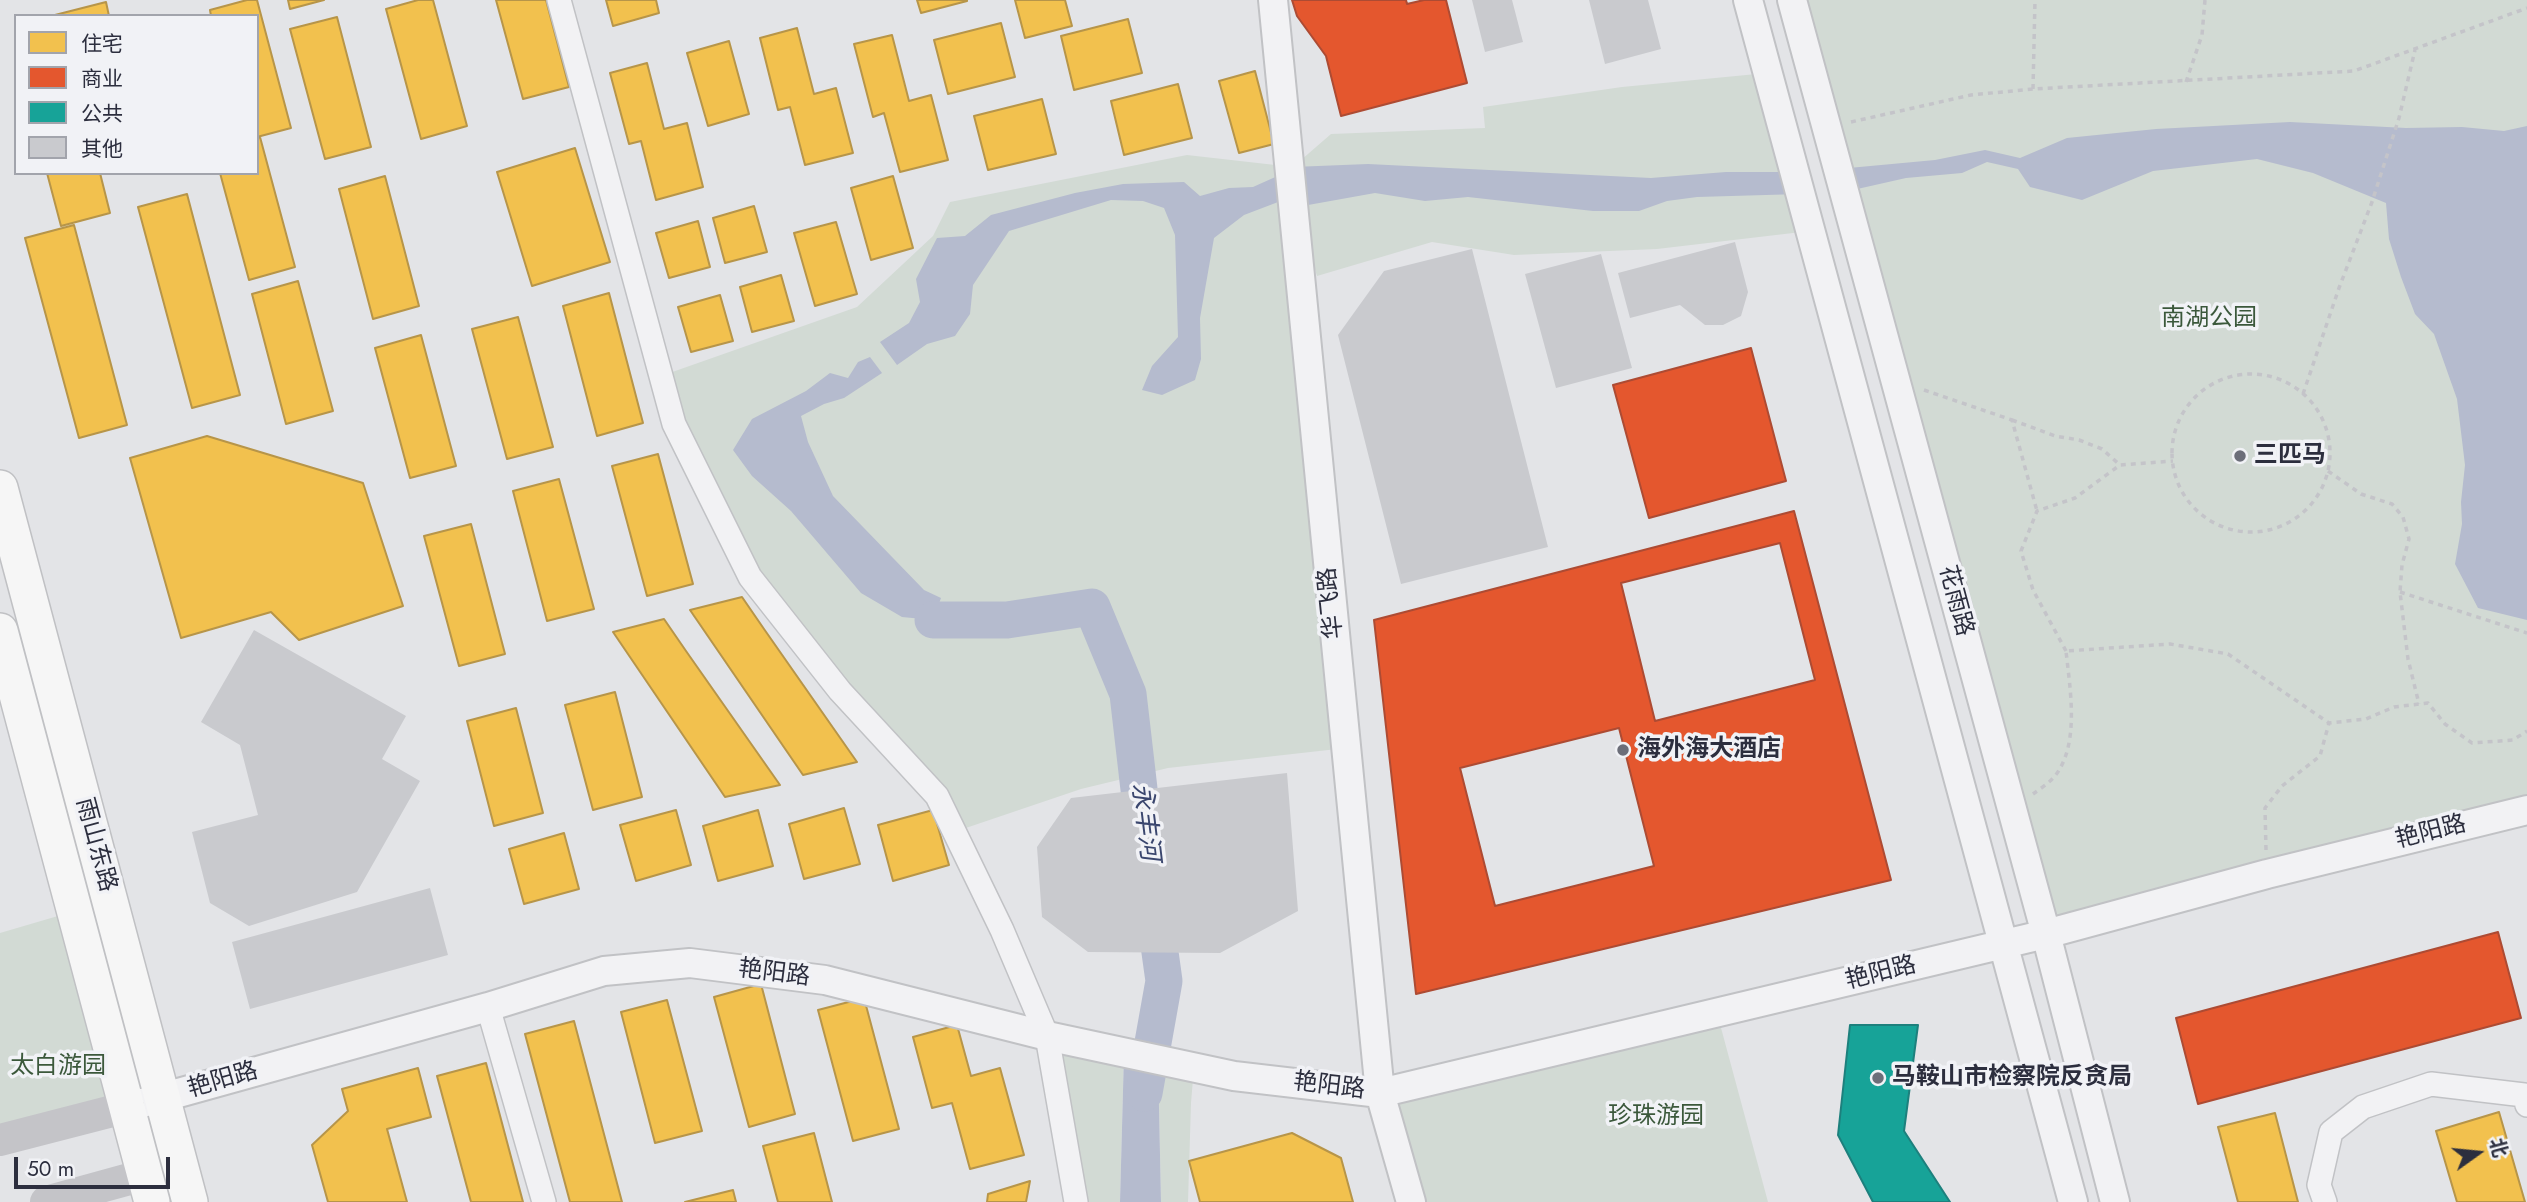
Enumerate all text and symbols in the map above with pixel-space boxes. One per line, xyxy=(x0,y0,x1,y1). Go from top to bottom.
legend xyxy=(14,14,259,175)
text: 住宅 xyxy=(81,29,123,59)
text: 商业 xyxy=(81,64,123,94)
text: 公共 xyxy=(81,99,123,129)
text: 其他 xyxy=(81,134,123,164)
park label: 南湖公园 xyxy=(2161,305,2257,333)
place label: 三匹马 xyxy=(2254,442,2326,470)
marker: 三匹马 xyxy=(2232,448,2248,464)
street label: 花雨路 xyxy=(1932,562,1978,640)
street label: 华飞路 xyxy=(1314,566,1350,640)
place label: 海外海大酒店 xyxy=(1637,736,1781,764)
marker: 海外海大酒店 xyxy=(1615,742,1631,758)
water label: 永丰河 xyxy=(1124,781,1164,863)
street label: 雨山东路 xyxy=(69,795,121,895)
street label: 艳阳路 xyxy=(2393,810,2469,856)
street label: 艳阳路 xyxy=(1843,951,1919,997)
street label: 艳阳路 xyxy=(737,955,811,993)
park label: 太白游园 xyxy=(10,1053,106,1081)
street label: 艳阳路 xyxy=(184,1057,262,1105)
place label: 马鞍山市检察院反贪局 xyxy=(1892,1064,2132,1092)
street label: 艳阳路 xyxy=(1292,1068,1366,1106)
marker: 马鞍山市检察院反贪局 xyxy=(1870,1070,1886,1086)
park label: 珍珠游园 xyxy=(1608,1103,1704,1131)
north arrow xyxy=(2443,1118,2513,1188)
text: 北 xyxy=(2483,1135,2514,1160)
scale bar xyxy=(18,1142,173,1186)
text: 50 m xyxy=(27,1154,74,1184)

